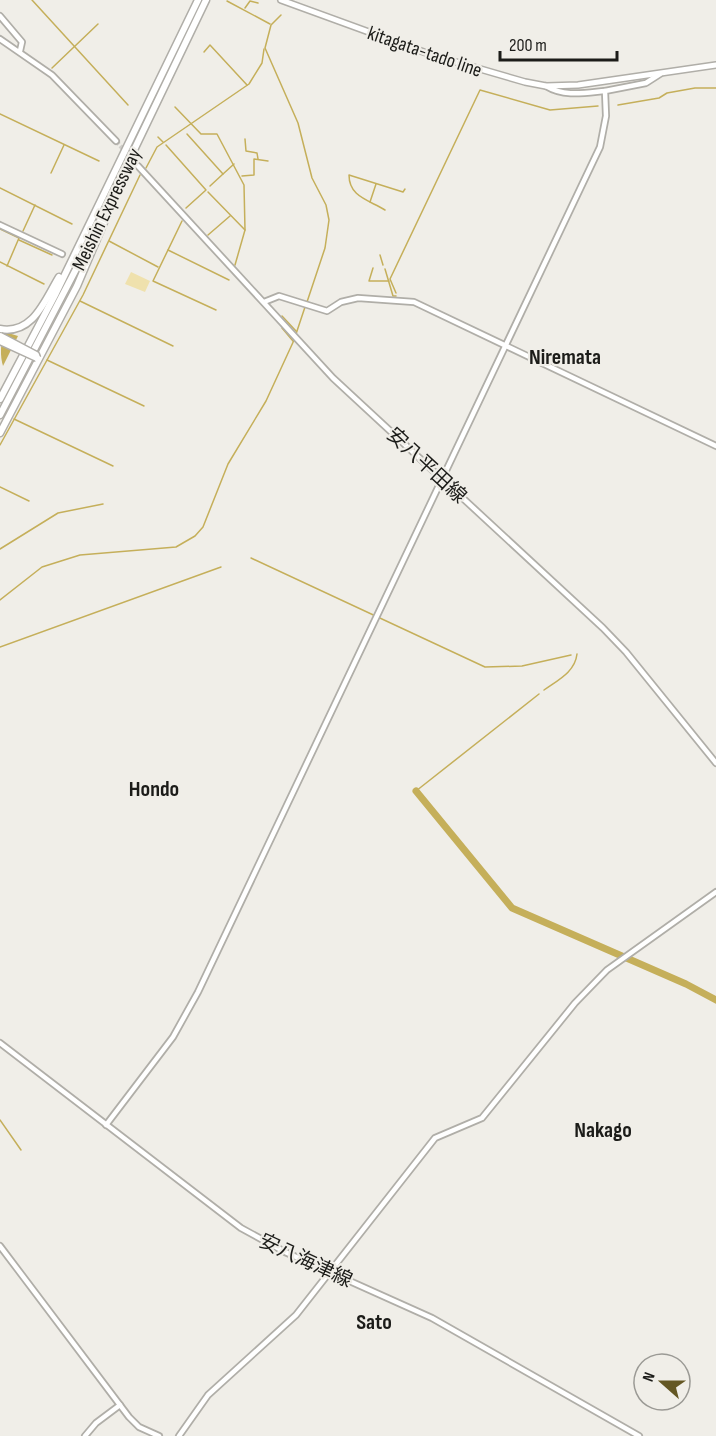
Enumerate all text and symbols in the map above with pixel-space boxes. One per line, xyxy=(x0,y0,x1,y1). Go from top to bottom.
street label: kitagata-tado line xyxy=(364,21,485,83)
scale bar xyxy=(500,24,617,62)
text: 200 m xyxy=(509,35,547,56)
street label: Meishin Expressway xyxy=(67,144,147,274)
district label: Niremata xyxy=(529,344,601,371)
street label: 安八平田線 xyxy=(382,423,471,509)
district label: Hondo xyxy=(129,776,179,803)
district label: Nakago xyxy=(574,1117,632,1144)
street label: 安八海津線 xyxy=(255,1229,356,1293)
district label: Sato xyxy=(356,1309,392,1336)
north arrow xyxy=(632,1352,692,1412)
text: N xyxy=(639,1370,660,1385)

